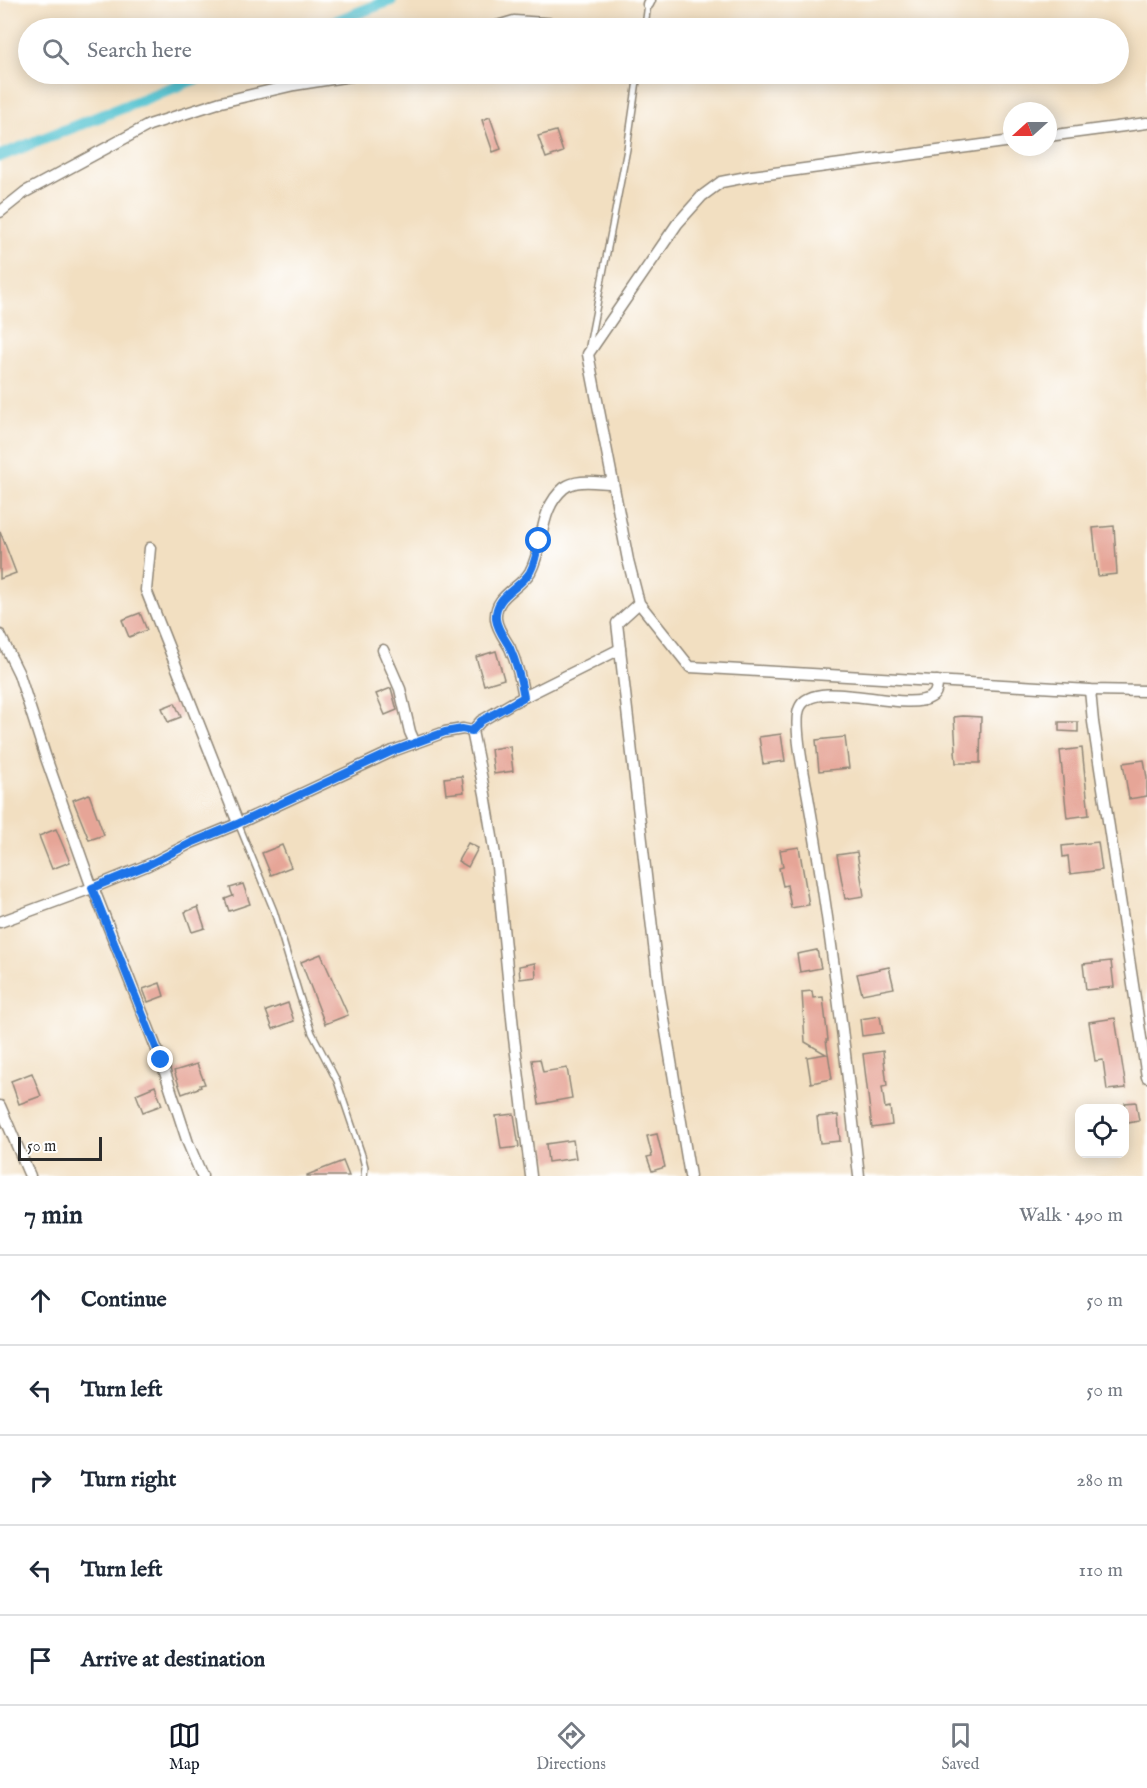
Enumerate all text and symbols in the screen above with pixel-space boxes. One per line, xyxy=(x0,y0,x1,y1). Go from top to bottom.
search box xyxy=(18,18,1129,84)
icon: search xyxy=(39,35,72,68)
text: Search here xyxy=(87,37,192,65)
north arrow xyxy=(1003,102,1057,156)
route start xyxy=(525,527,551,553)
route end xyxy=(147,1046,173,1072)
map controls xyxy=(1075,1104,1129,1158)
button: locate xyxy=(1075,1104,1129,1158)
scale bar xyxy=(18,1134,102,1162)
text: 50 m xyxy=(27,1137,56,1157)
text: 7 min xyxy=(24,1199,83,1232)
text: Walk · 490 m xyxy=(1019,1203,1123,1228)
icon: ahead xyxy=(24,1284,57,1317)
text: Continue xyxy=(81,1286,167,1314)
text: 50 m xyxy=(1086,1288,1123,1313)
icon: left xyxy=(24,1374,57,1407)
text: Turn left xyxy=(81,1376,163,1404)
text: 50 m xyxy=(1086,1378,1123,1403)
icon: right xyxy=(24,1464,57,1497)
text: Turn right xyxy=(81,1466,176,1494)
text: 280 m xyxy=(1076,1468,1123,1493)
icon: left xyxy=(24,1554,57,1587)
text: Turn left xyxy=(81,1556,163,1584)
text: 110 m xyxy=(1079,1558,1123,1583)
icon: arrive xyxy=(24,1644,57,1677)
text: Arrive at destination xyxy=(81,1646,265,1674)
tab: Map xyxy=(168,1719,201,1775)
tab: Directions xyxy=(536,1719,606,1775)
tab: Saved xyxy=(941,1719,979,1775)

